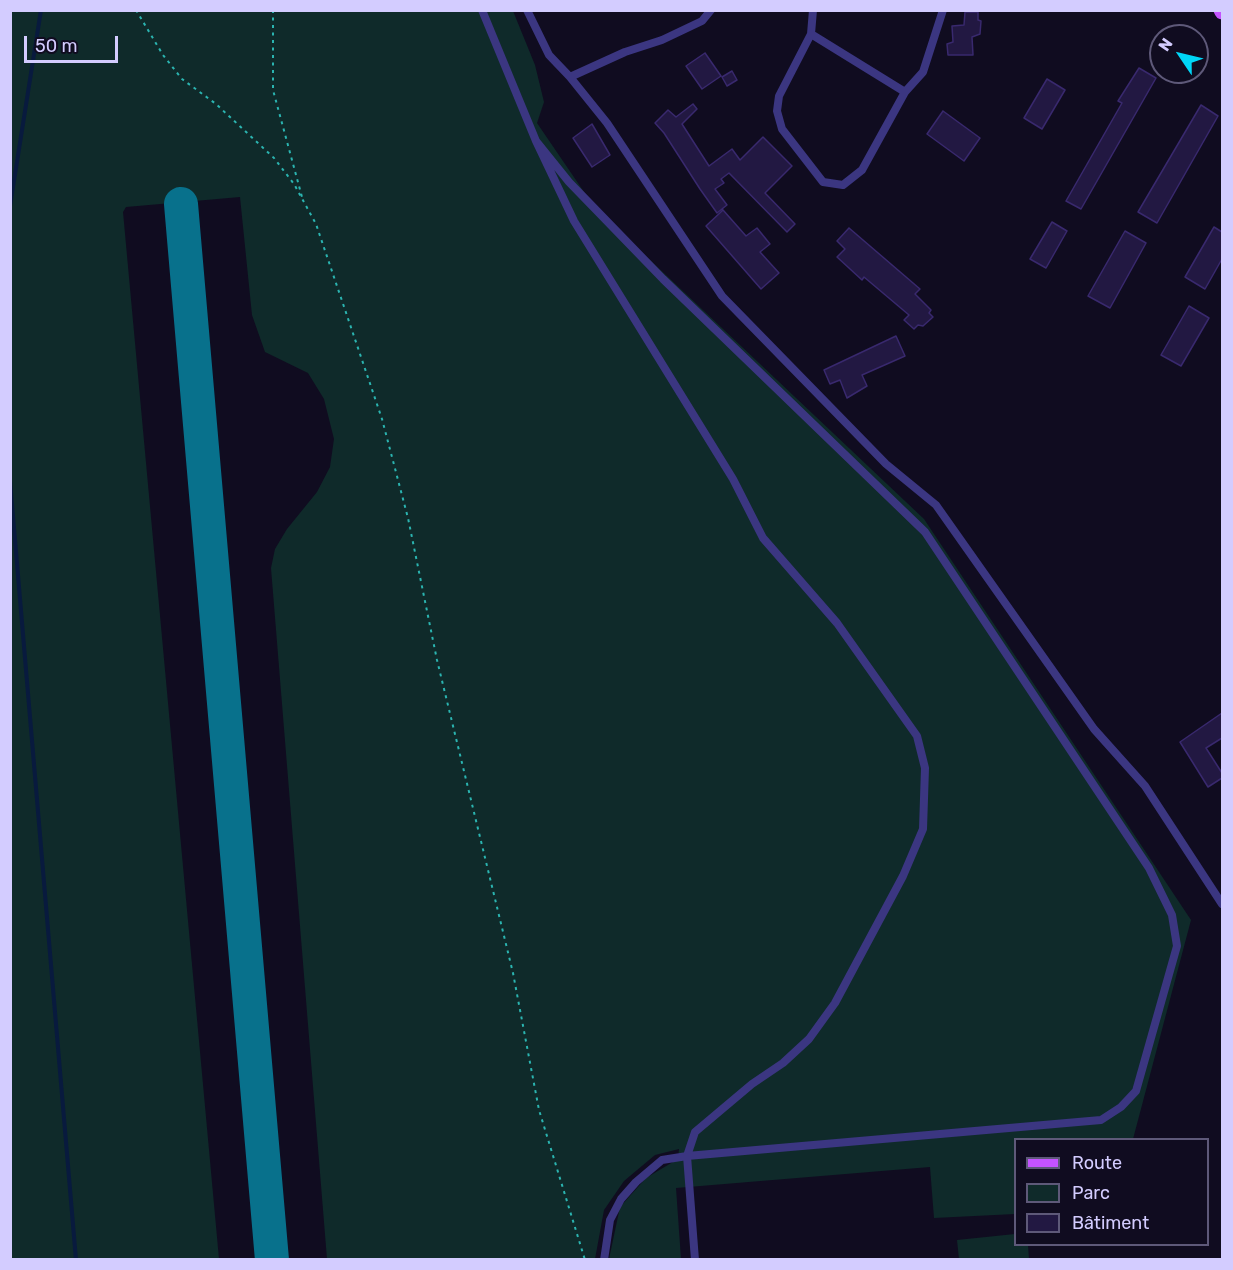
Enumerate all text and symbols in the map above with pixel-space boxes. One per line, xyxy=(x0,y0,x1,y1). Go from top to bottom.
scale bar xyxy=(27,24,122,62)
north arrow xyxy=(1149,24,1209,84)
text: N xyxy=(1154,34,1177,55)
text: 50 m xyxy=(35,35,78,57)
legend xyxy=(1014,1138,1209,1246)
text: Route xyxy=(1072,1152,1122,1174)
text: Parc xyxy=(1072,1182,1110,1204)
text: Bâtiment xyxy=(1072,1212,1149,1234)

